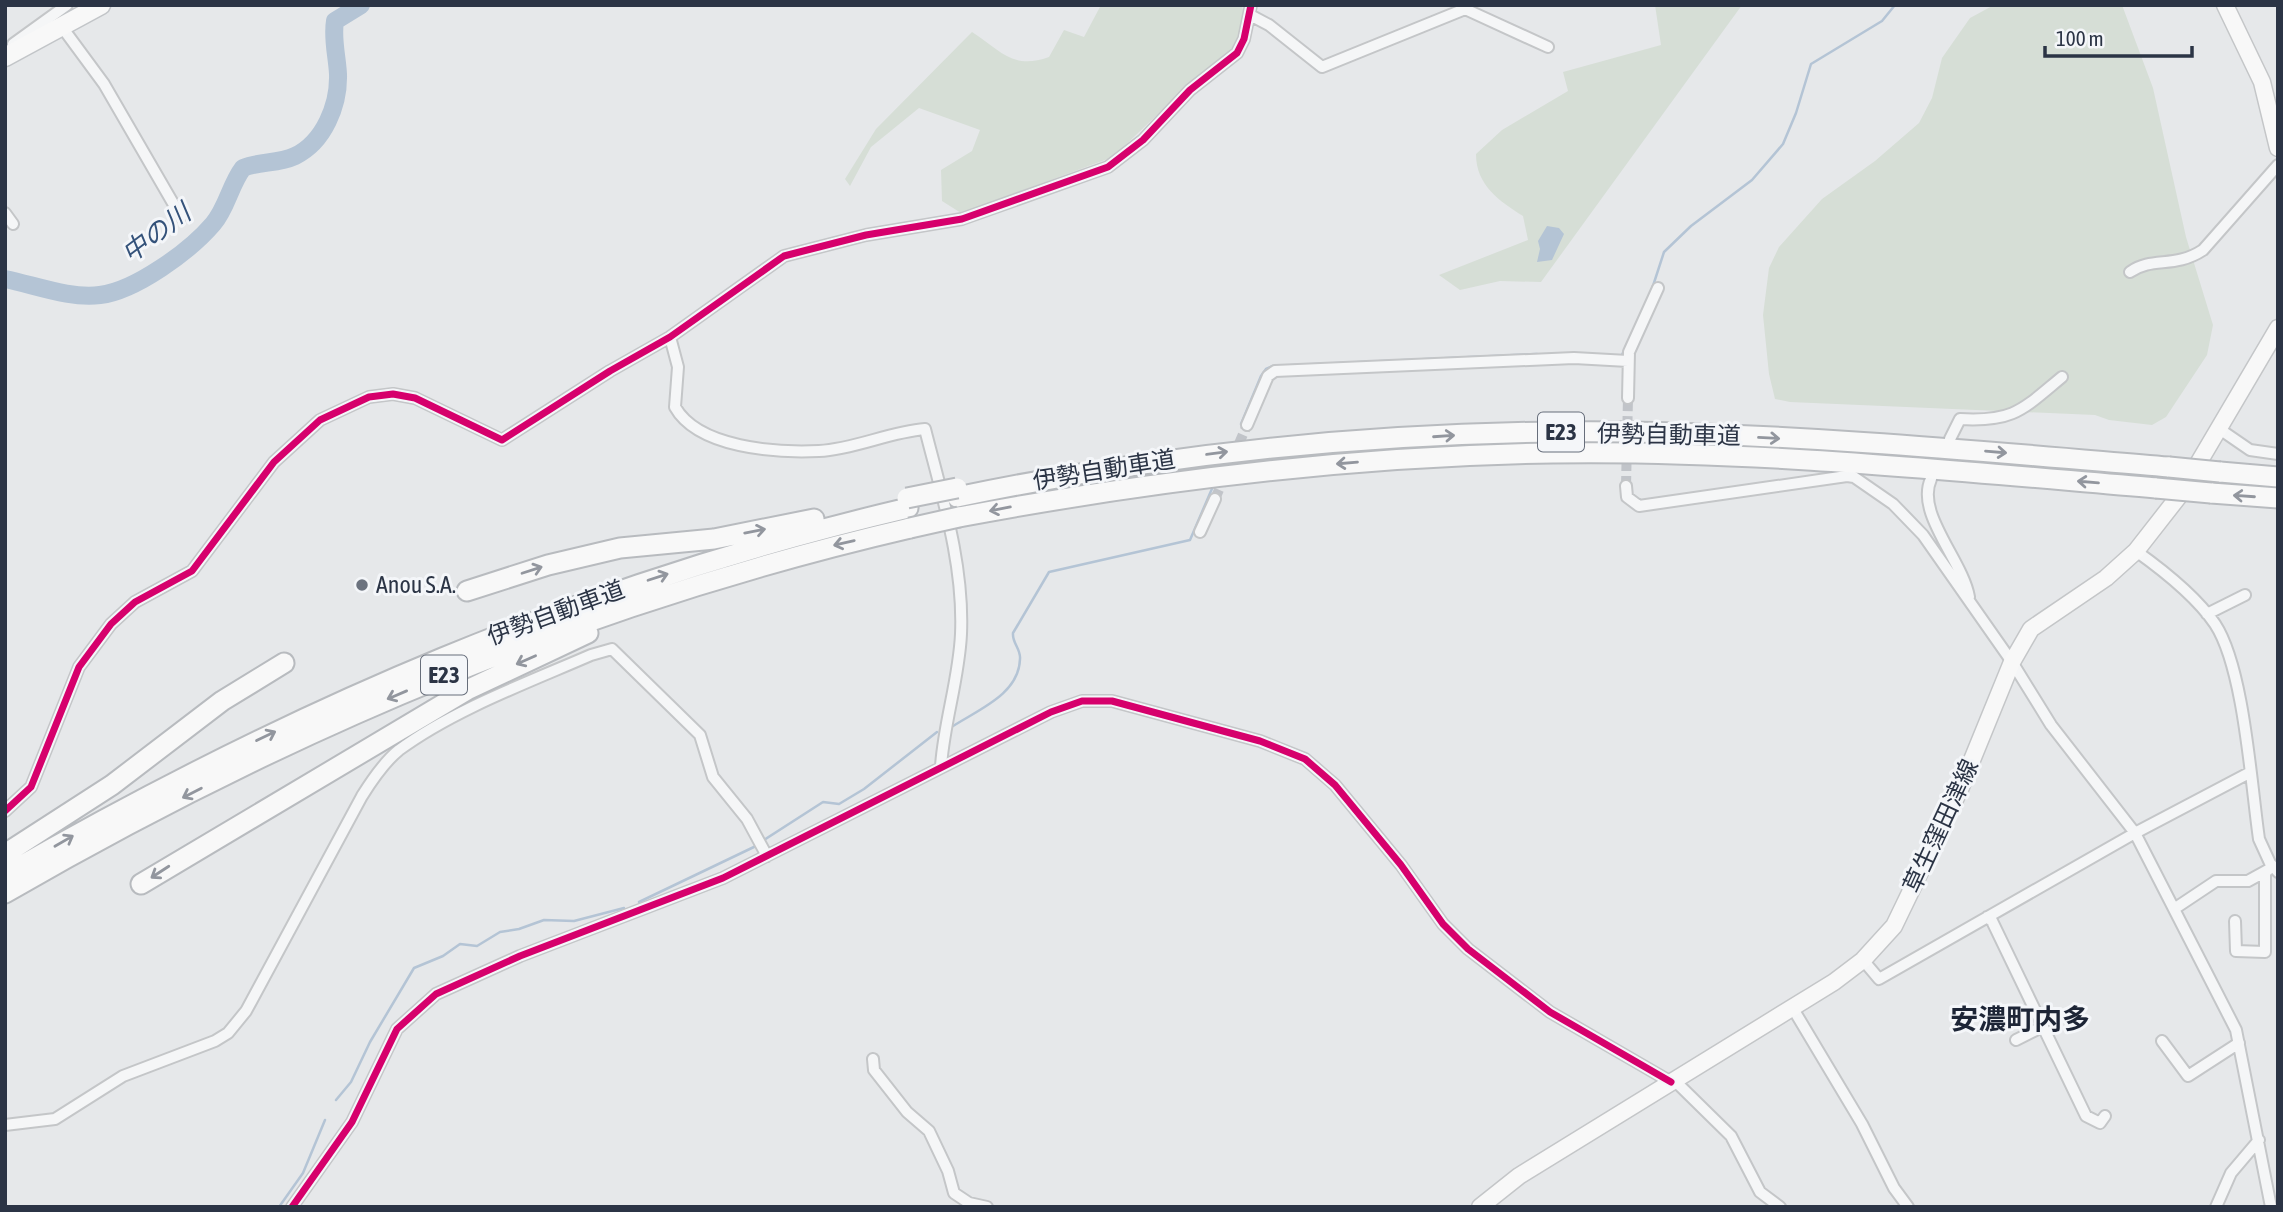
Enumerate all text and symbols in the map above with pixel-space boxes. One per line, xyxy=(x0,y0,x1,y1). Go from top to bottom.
scale bar xyxy=(2045,14,2192,58)
text: 100 m xyxy=(2056,26,2104,50)
water label: 中の川 xyxy=(116,196,199,268)
road number: E23 xyxy=(1538,412,1584,452)
street label: 伊勢自動車道 xyxy=(1597,420,1741,449)
one-way arrow xyxy=(1432,429,1455,442)
one-way arrow xyxy=(1757,431,1780,444)
street label: 伊勢自動車道 xyxy=(1031,445,1177,494)
one-way arrow xyxy=(1984,446,2007,459)
one-way arrow xyxy=(1205,447,1228,460)
one-way arrow xyxy=(1336,457,1359,470)
one-way arrow xyxy=(2077,475,2099,488)
one-way arrow xyxy=(2234,489,2256,502)
one-way arrow xyxy=(989,503,1012,516)
one-way arrow xyxy=(743,524,766,537)
one-way arrow xyxy=(833,537,856,551)
one-way arrow xyxy=(520,563,542,575)
one-way arrow xyxy=(647,570,669,582)
place label: Anou S.A. xyxy=(376,571,456,598)
street label: 伊勢自動車道 xyxy=(484,575,628,650)
marker: Anou S.A. xyxy=(354,577,370,593)
one-way arrow xyxy=(516,654,538,667)
road number: E23 xyxy=(421,656,467,694)
one-way arrow xyxy=(386,689,408,702)
one-way arrow xyxy=(255,728,276,742)
street label: 草生窪田津線 xyxy=(1898,755,1983,897)
one-way arrow xyxy=(182,786,203,800)
one-way arrow xyxy=(54,834,74,848)
one-way arrow xyxy=(151,864,170,879)
district label: 安濃町内多 xyxy=(1950,1003,2090,1035)

